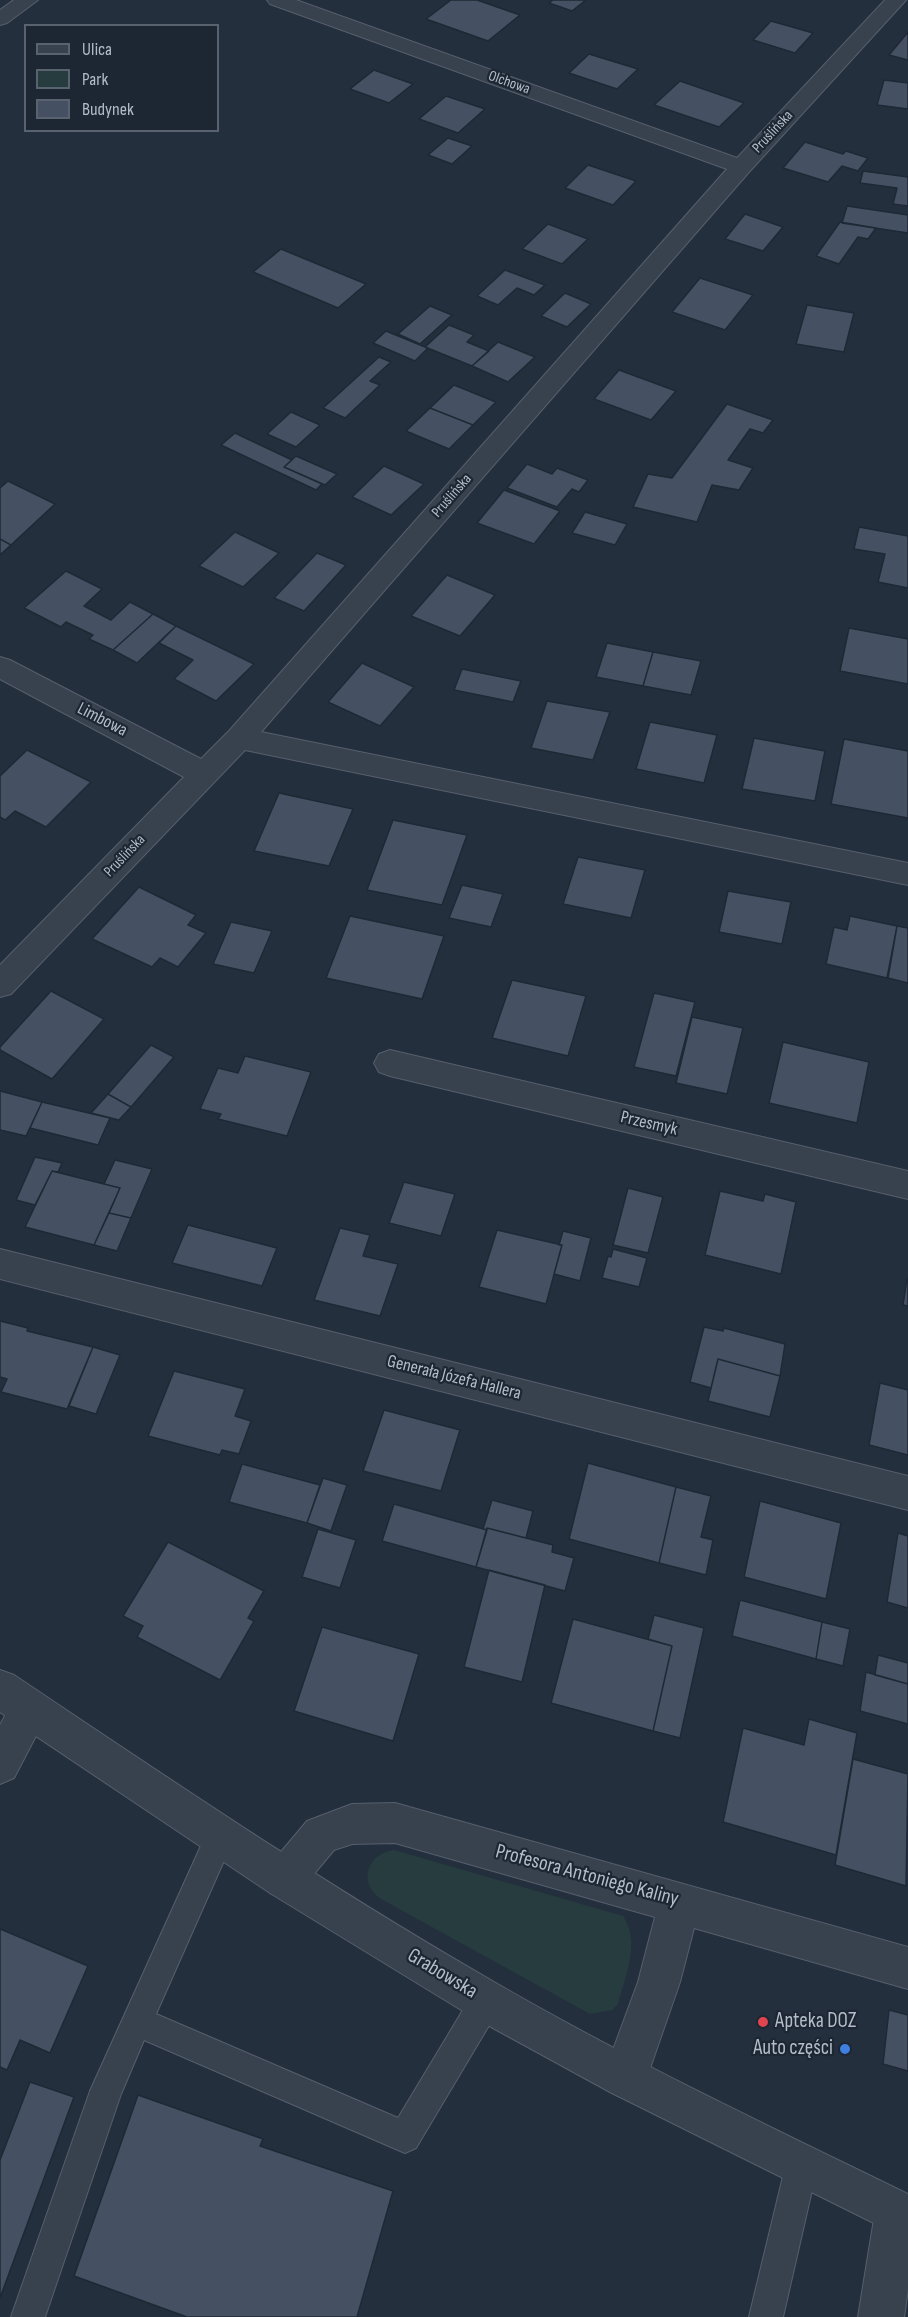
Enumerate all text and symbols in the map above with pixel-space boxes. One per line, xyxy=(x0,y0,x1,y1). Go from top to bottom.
legend xyxy=(24,24,219,132)
text: Ulica xyxy=(82,39,112,60)
street label: Olchowa xyxy=(486,67,532,99)
text: Park xyxy=(82,69,108,90)
text: Budynek xyxy=(82,99,134,120)
street label: Pruślińska xyxy=(749,107,797,157)
street label: Pruślińska xyxy=(428,471,476,521)
street label: Limbowa xyxy=(73,698,131,742)
street label: Pruślińska xyxy=(101,831,149,881)
street label: Przesmyk xyxy=(618,1107,680,1141)
street label: Generała Józefa Hallera xyxy=(385,1351,523,1405)
street label: Profesora Antoniego Kaliny xyxy=(493,1839,681,1913)
street label: Grabowska xyxy=(402,1943,482,2005)
place label: Apteka DOZ xyxy=(775,2009,856,2035)
marker: Apteka DOZ xyxy=(756,2015,770,2029)
place label: Auto części xyxy=(753,2036,833,2062)
marker: Auto części xyxy=(838,2042,852,2056)

